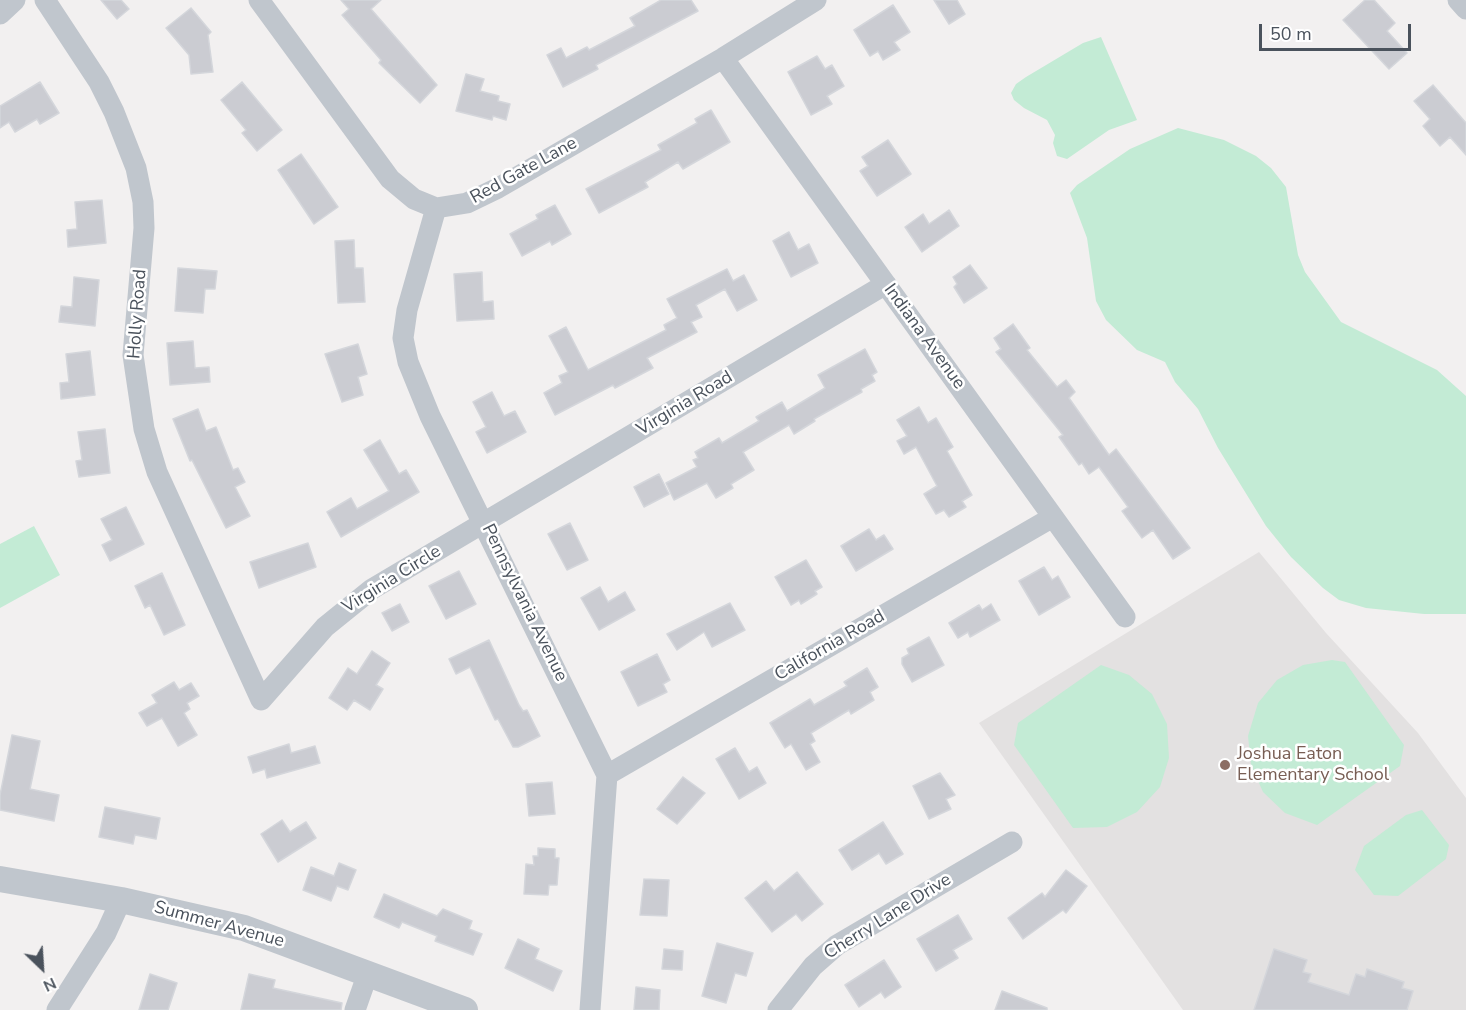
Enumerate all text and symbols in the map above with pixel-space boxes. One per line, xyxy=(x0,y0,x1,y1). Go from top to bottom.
scale bar xyxy=(1262,12,1414,50)
text: 50 m xyxy=(1270,22,1312,46)
street label: Red Gate Lane xyxy=(467,133,581,209)
street label: Holly Road xyxy=(124,268,152,360)
street label: Indiana Avenue xyxy=(879,280,969,394)
street label: Virginia Road xyxy=(633,367,737,441)
street label: Pennsylvania Avenue xyxy=(477,521,571,685)
street label: Virginia Circle xyxy=(339,541,445,619)
street label: California Road xyxy=(771,606,889,686)
place label: Joshua Eaton Elementary School xyxy=(1237,744,1389,786)
marker: Joshua Eaton Elementary School xyxy=(1218,758,1232,772)
street label: Cherry Lane Drive xyxy=(821,869,955,965)
street label: Summer Avenue xyxy=(152,897,286,953)
north arrow xyxy=(12,938,72,998)
text: N xyxy=(40,972,60,997)

